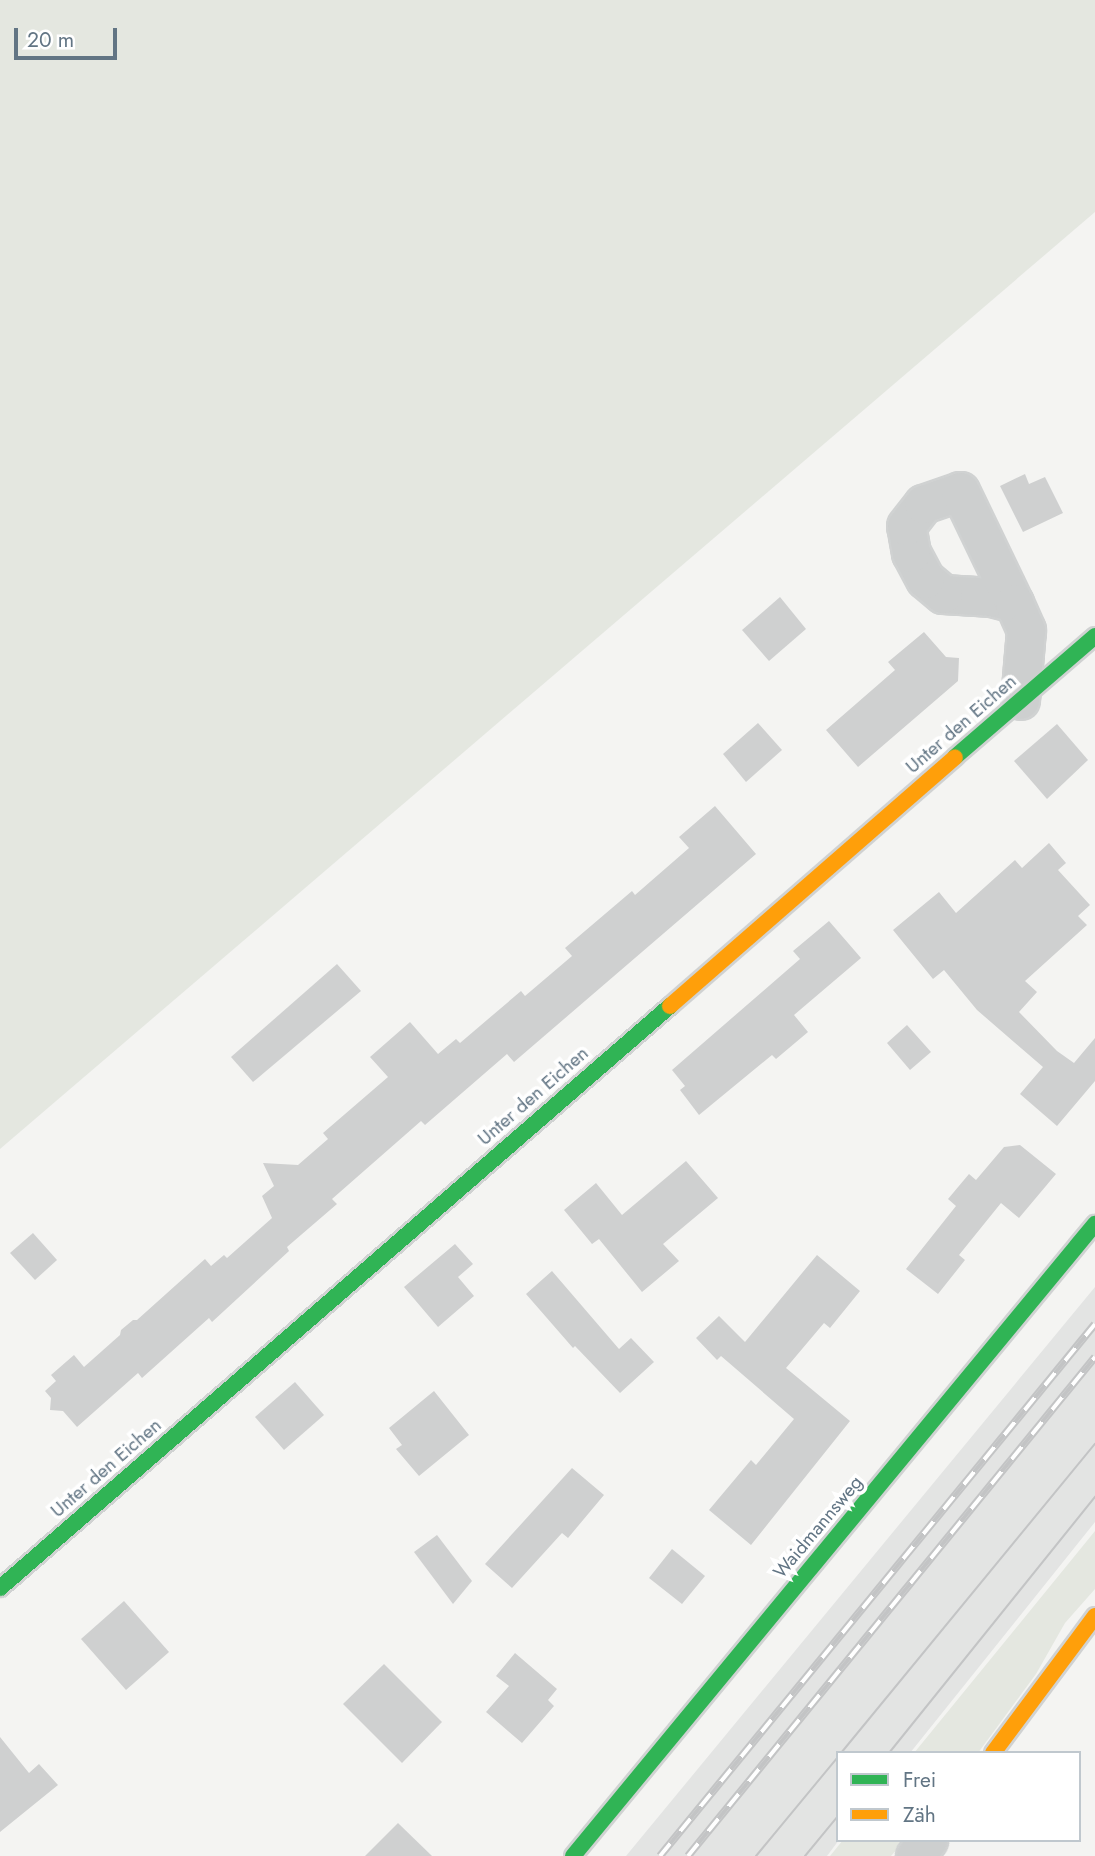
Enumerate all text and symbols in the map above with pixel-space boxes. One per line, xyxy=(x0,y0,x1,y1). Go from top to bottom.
scale bar xyxy=(18,14,121,58)
text: 20 m xyxy=(27,25,74,55)
street label: Unter den Eichen xyxy=(901,670,1021,778)
street label: Unter den Eichen xyxy=(473,1042,593,1150)
street label: Unter den Eichen xyxy=(46,1414,166,1522)
street label: Waidmannsweg xyxy=(769,1471,867,1583)
legend xyxy=(836,1751,1081,1842)
text: Frei xyxy=(903,1765,936,1795)
text: Zäh xyxy=(903,1800,936,1830)

